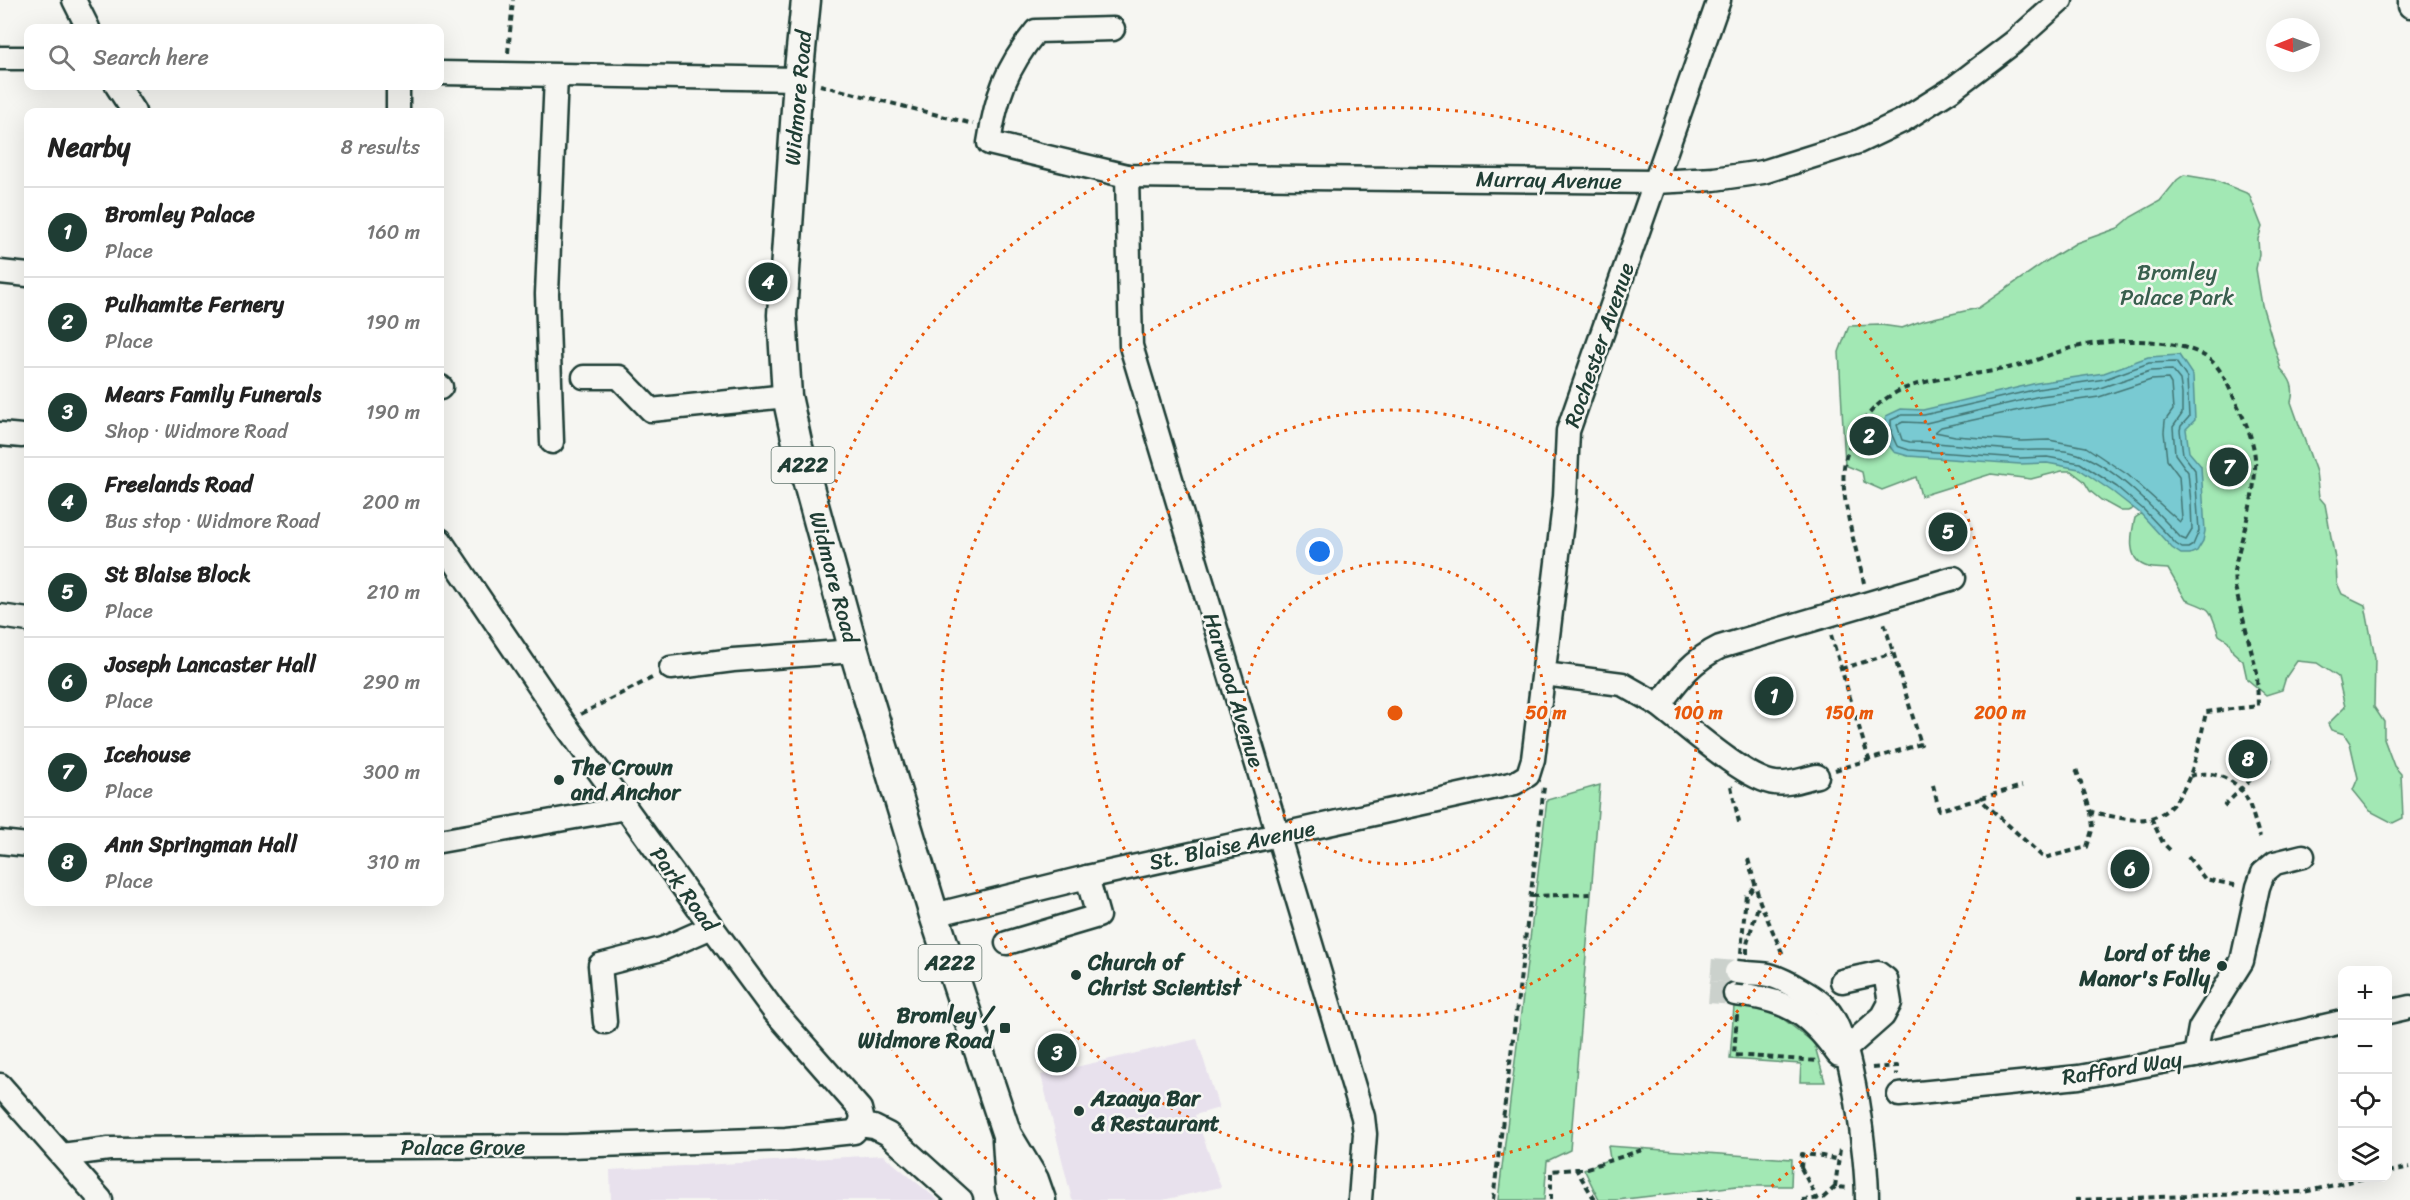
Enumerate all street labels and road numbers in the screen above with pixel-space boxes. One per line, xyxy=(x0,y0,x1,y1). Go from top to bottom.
street label: Widmore Road xyxy=(773,28,823,167)
street label: Murray Avenue xyxy=(1476,159,1622,201)
street label: Rochester Avenue xyxy=(1552,257,1646,433)
road number: A222 xyxy=(772,447,834,483)
street label: Widmore Road xyxy=(798,507,871,649)
street label: Harwood Avenue xyxy=(1192,608,1276,773)
street label: St. Blaise Avenue xyxy=(1145,808,1319,882)
street label: Park Road xyxy=(639,838,729,941)
road number: A222 xyxy=(918,945,982,981)
street label: Rafford Way xyxy=(2059,1039,2185,1097)
street label: Palace Grove xyxy=(401,1128,525,1167)

